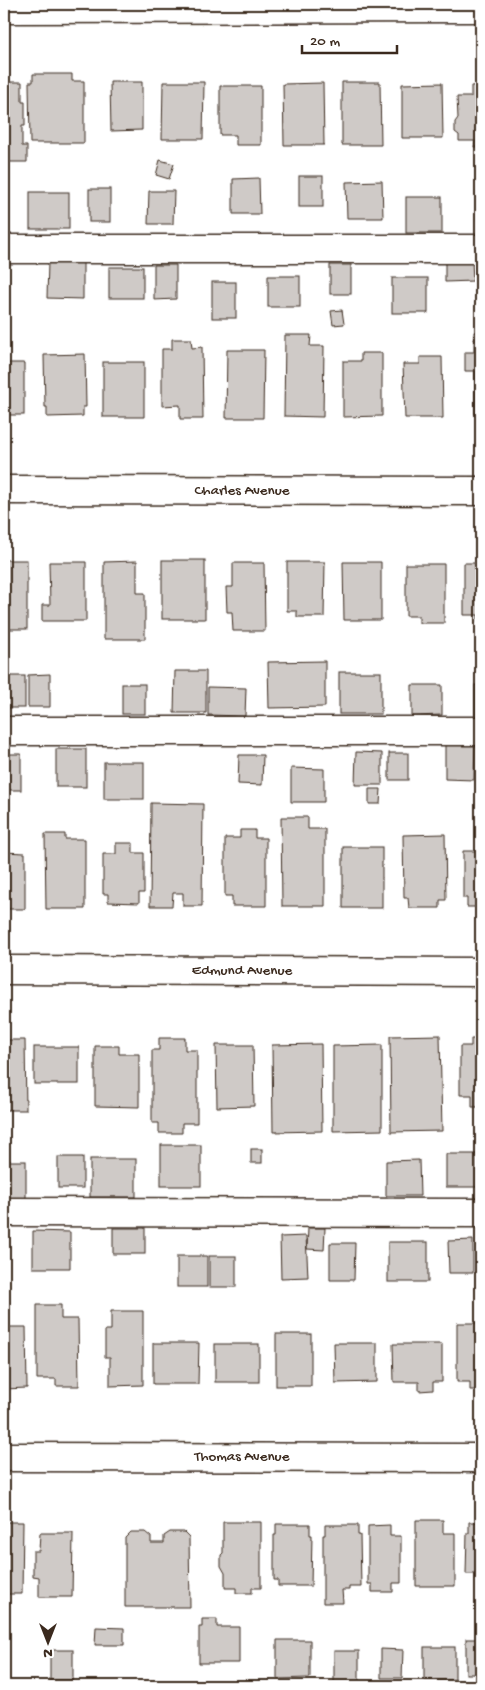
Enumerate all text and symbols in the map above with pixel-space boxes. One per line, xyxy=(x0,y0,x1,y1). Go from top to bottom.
scale bar xyxy=(302,22,398,54)
text: 20 m xyxy=(310,33,340,51)
street label: Charles Avenue xyxy=(194,482,290,500)
street label: Edmund Avenue xyxy=(192,962,292,980)
street label: Thomas Avenue xyxy=(194,1448,290,1466)
north arrow xyxy=(22,1618,72,1668)
text: N xyxy=(43,1644,53,1661)

